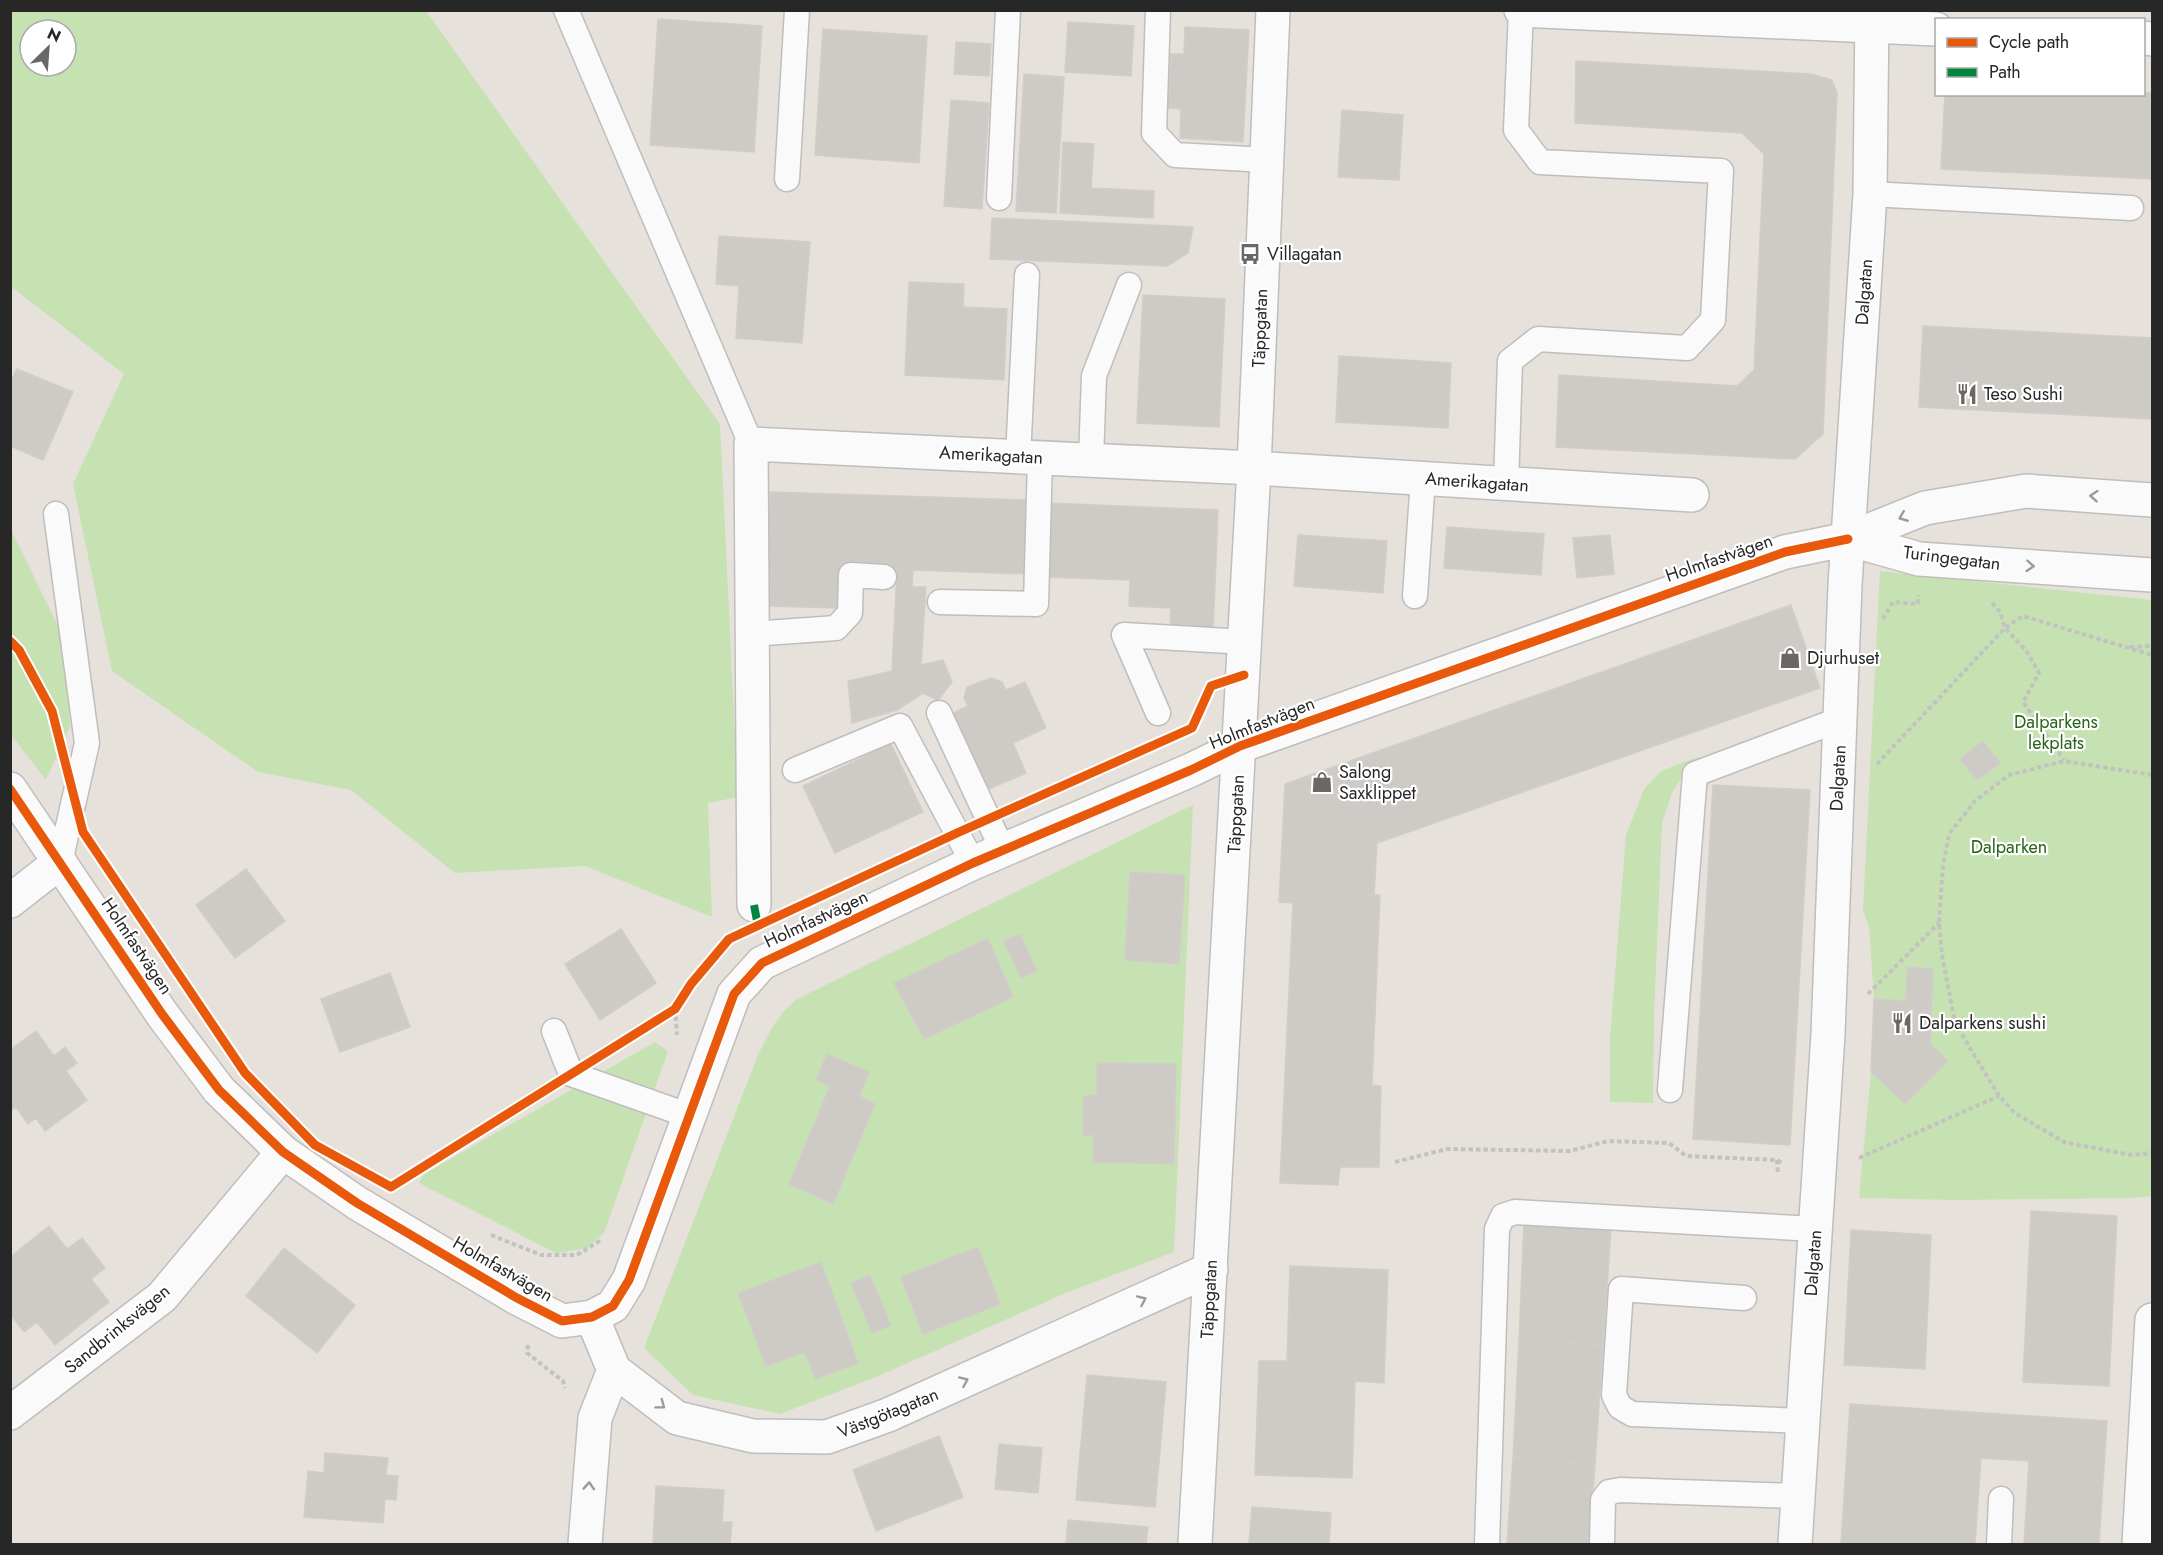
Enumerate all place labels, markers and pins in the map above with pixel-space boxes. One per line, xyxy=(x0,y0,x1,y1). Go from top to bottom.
place label: Villagatan xyxy=(1267,241,1342,267)
bus stop icon: Villagatan xyxy=(1238,242,1262,266)
place label: Teso Sushi xyxy=(1984,381,2063,407)
restaurant icon: Teso Sushi xyxy=(1955,382,1979,406)
place label: Djurhuset xyxy=(1807,645,1880,671)
shop icon: Djurhuset xyxy=(1778,646,1802,670)
place label: Salong Saxklippet xyxy=(1339,759,1417,806)
shop icon: Salong Saxklippet xyxy=(1310,770,1334,794)
place label: Dalparkens sushi xyxy=(1919,1010,2046,1036)
restaurant icon: Dalparkens sushi xyxy=(1890,1011,1914,1035)

